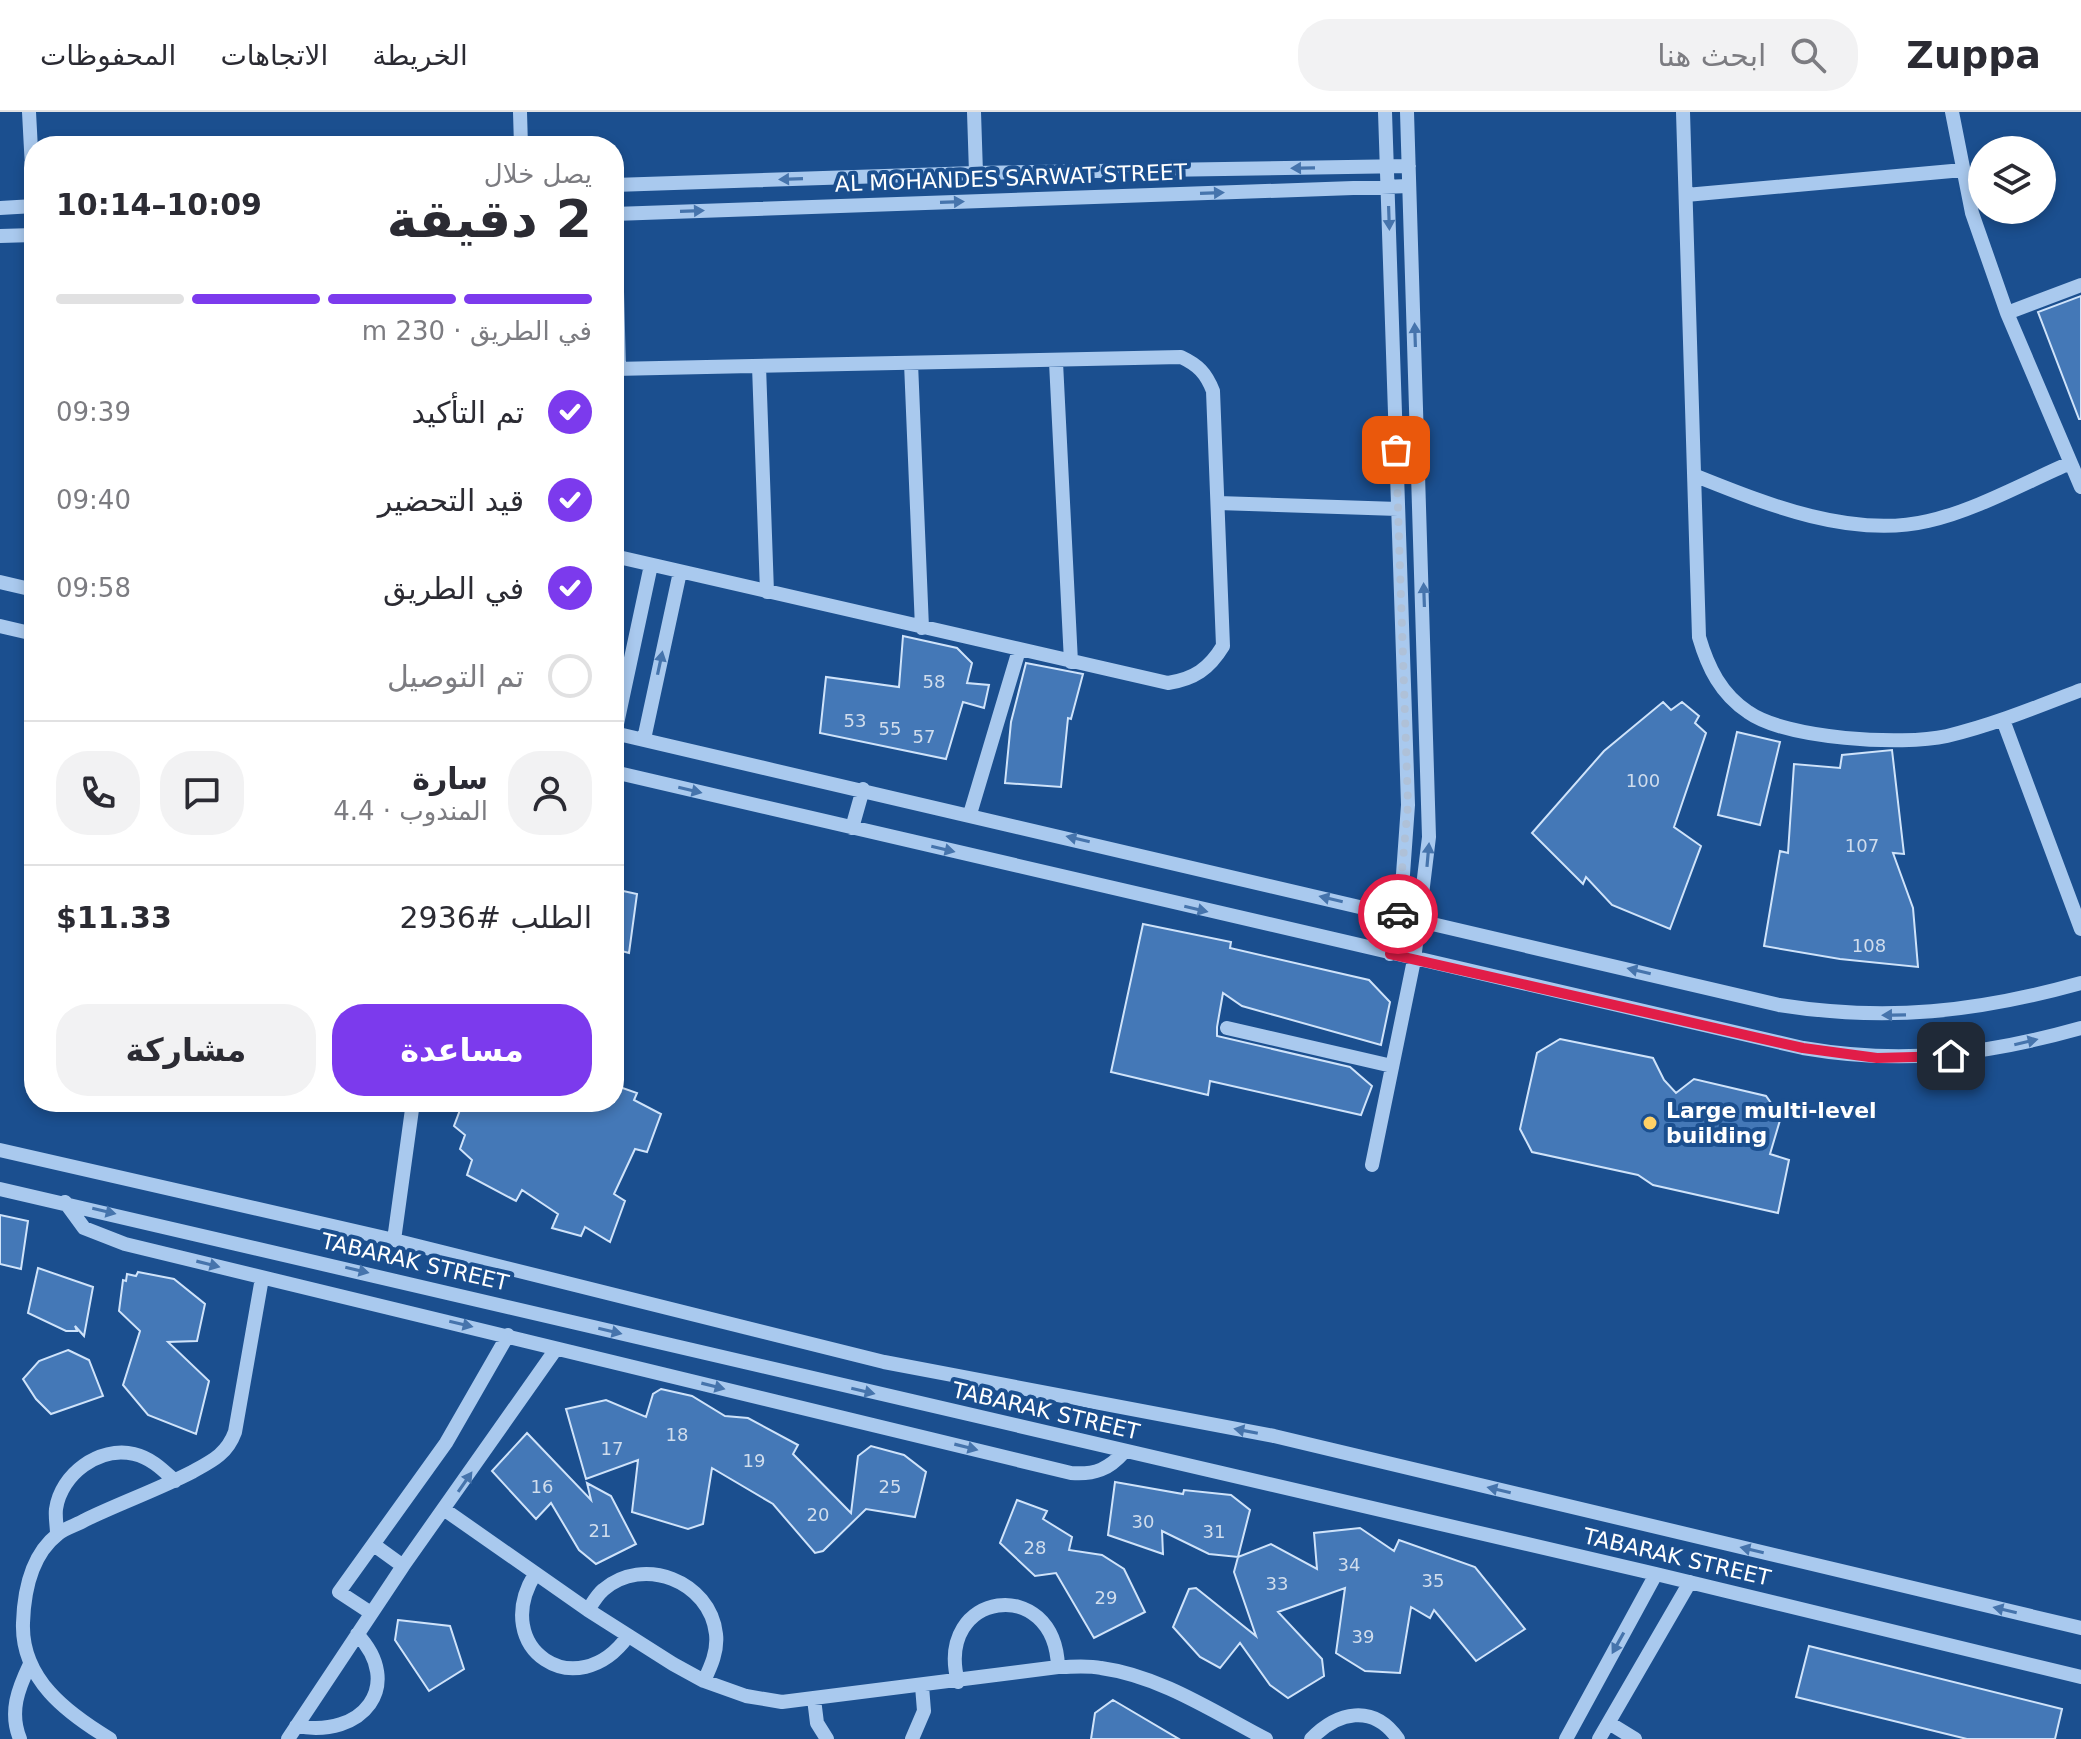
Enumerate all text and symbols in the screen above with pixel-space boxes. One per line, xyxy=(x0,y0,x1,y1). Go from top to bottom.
search box xyxy=(1298,19,1858,91)
icon: search xyxy=(1786,33,1830,77)
text: Zuppa xyxy=(1906,33,2041,77)
text: ابحث هنا xyxy=(1657,38,1766,73)
text: المحفوظات xyxy=(40,39,176,72)
text: الاتجاهات xyxy=(220,39,328,72)
text: الخريطة xyxy=(372,39,468,72)
map controls xyxy=(1968,136,2056,224)
button: layers xyxy=(1968,136,2056,224)
text: يصل خلال xyxy=(484,159,592,189)
street label: AL MOHANDES SARWAT STREET xyxy=(834,159,1188,197)
one-way arrow xyxy=(1290,161,1315,174)
one-way arrow xyxy=(778,173,803,186)
text: 10:09–10:14 xyxy=(56,187,262,222)
one-way arrow xyxy=(1200,187,1225,200)
text: 2 دقيقة xyxy=(387,189,592,249)
one-way arrow xyxy=(940,196,965,209)
one-way arrow xyxy=(680,205,705,218)
one-way arrow xyxy=(1382,206,1395,231)
text: في الطريق · 230 m xyxy=(362,316,592,346)
one-way arrow xyxy=(1408,322,1421,347)
icon: check xyxy=(548,390,592,434)
text: تم التأكيد xyxy=(411,395,524,430)
text: 09:39 xyxy=(56,397,131,427)
pin xyxy=(1362,416,1430,484)
icon: bag xyxy=(1374,428,1418,472)
icon: check xyxy=(548,478,592,522)
text: قيد التحضير xyxy=(378,483,524,518)
text: 09:40 xyxy=(56,485,131,515)
icon: check xyxy=(548,566,592,610)
text: في الطريق xyxy=(383,571,524,606)
text: 09:58 xyxy=(56,573,131,603)
one-way arrow xyxy=(1418,582,1431,607)
one-way arrow xyxy=(654,650,667,675)
text: تم التوصيل xyxy=(387,659,524,694)
house number: 58 xyxy=(923,671,945,692)
house number: 53 xyxy=(844,710,866,731)
house number: 55 xyxy=(879,718,901,739)
house number: 57 xyxy=(913,726,935,747)
button: phone xyxy=(56,751,140,835)
button: chat xyxy=(160,751,244,835)
button: person xyxy=(508,751,592,835)
text: سارة xyxy=(412,761,488,796)
house number: 100 xyxy=(1626,770,1660,791)
one-way arrow xyxy=(678,784,703,797)
text: المندوب · 4.4 xyxy=(333,796,488,826)
one-way arrow xyxy=(1066,833,1091,845)
house number: 107 xyxy=(1845,835,1879,856)
one-way arrow xyxy=(1422,842,1435,867)
one-way arrow xyxy=(931,844,956,856)
courier xyxy=(1358,874,1438,954)
icon: car xyxy=(1376,892,1420,936)
one-way arrow xyxy=(1319,893,1344,905)
text: $11.33 xyxy=(56,900,172,935)
text: الطلب #2936 xyxy=(399,900,592,935)
one-way arrow xyxy=(1184,903,1209,915)
house number: 108 xyxy=(1852,935,1886,956)
one-way arrow xyxy=(1626,965,1651,977)
button: مشاركة xyxy=(56,1004,316,1096)
button: مساعدة xyxy=(332,1004,592,1096)
one-way arrow xyxy=(1881,1009,1906,1021)
pin xyxy=(1917,1022,1985,1090)
icon: home xyxy=(1929,1034,1973,1078)
one-way arrow xyxy=(2014,1035,2039,1048)
place label: Large multi-level building xyxy=(1666,1098,1877,1148)
marker: Large multi-level building xyxy=(1641,1114,1659,1132)
one-way arrow xyxy=(91,1205,116,1218)
street label: TABARAK STREET xyxy=(318,1228,512,1296)
one-way arrow xyxy=(195,1259,220,1271)
one-way arrow xyxy=(344,1265,369,1277)
one-way arrow xyxy=(448,1319,473,1331)
one-way arrow xyxy=(597,1325,622,1337)
street label: TABARAK STREET xyxy=(949,1377,1143,1445)
one-way arrow xyxy=(701,1381,726,1393)
one-way arrow xyxy=(850,1385,875,1398)
house number: 18 xyxy=(666,1424,688,1445)
one-way arrow xyxy=(1233,1424,1258,1437)
house number: 17 xyxy=(601,1438,623,1459)
one-way arrow xyxy=(954,1442,979,1454)
house number: 19 xyxy=(743,1450,765,1471)
one-way arrow xyxy=(457,1471,472,1492)
house number: 16 xyxy=(531,1476,553,1497)
house number: 25 xyxy=(879,1476,901,1497)
one-way arrow xyxy=(1487,1483,1512,1496)
house number: 20 xyxy=(807,1504,829,1525)
house number: 30 xyxy=(1132,1511,1154,1532)
house number: 21 xyxy=(589,1520,611,1541)
house number: 31 xyxy=(1203,1521,1225,1542)
street label: TABARAK STREET xyxy=(1580,1523,1774,1591)
house number: 28 xyxy=(1024,1537,1046,1558)
one-way arrow xyxy=(1740,1543,1765,1556)
house number: 34 xyxy=(1338,1554,1360,1575)
house number: 35 xyxy=(1422,1570,1444,1591)
house number: 33 xyxy=(1266,1573,1288,1594)
house number: 29 xyxy=(1095,1587,1117,1608)
one-way arrow xyxy=(1993,1603,2018,1616)
house number: 39 xyxy=(1352,1626,1374,1647)
one-way arrow xyxy=(1612,1631,1625,1654)

